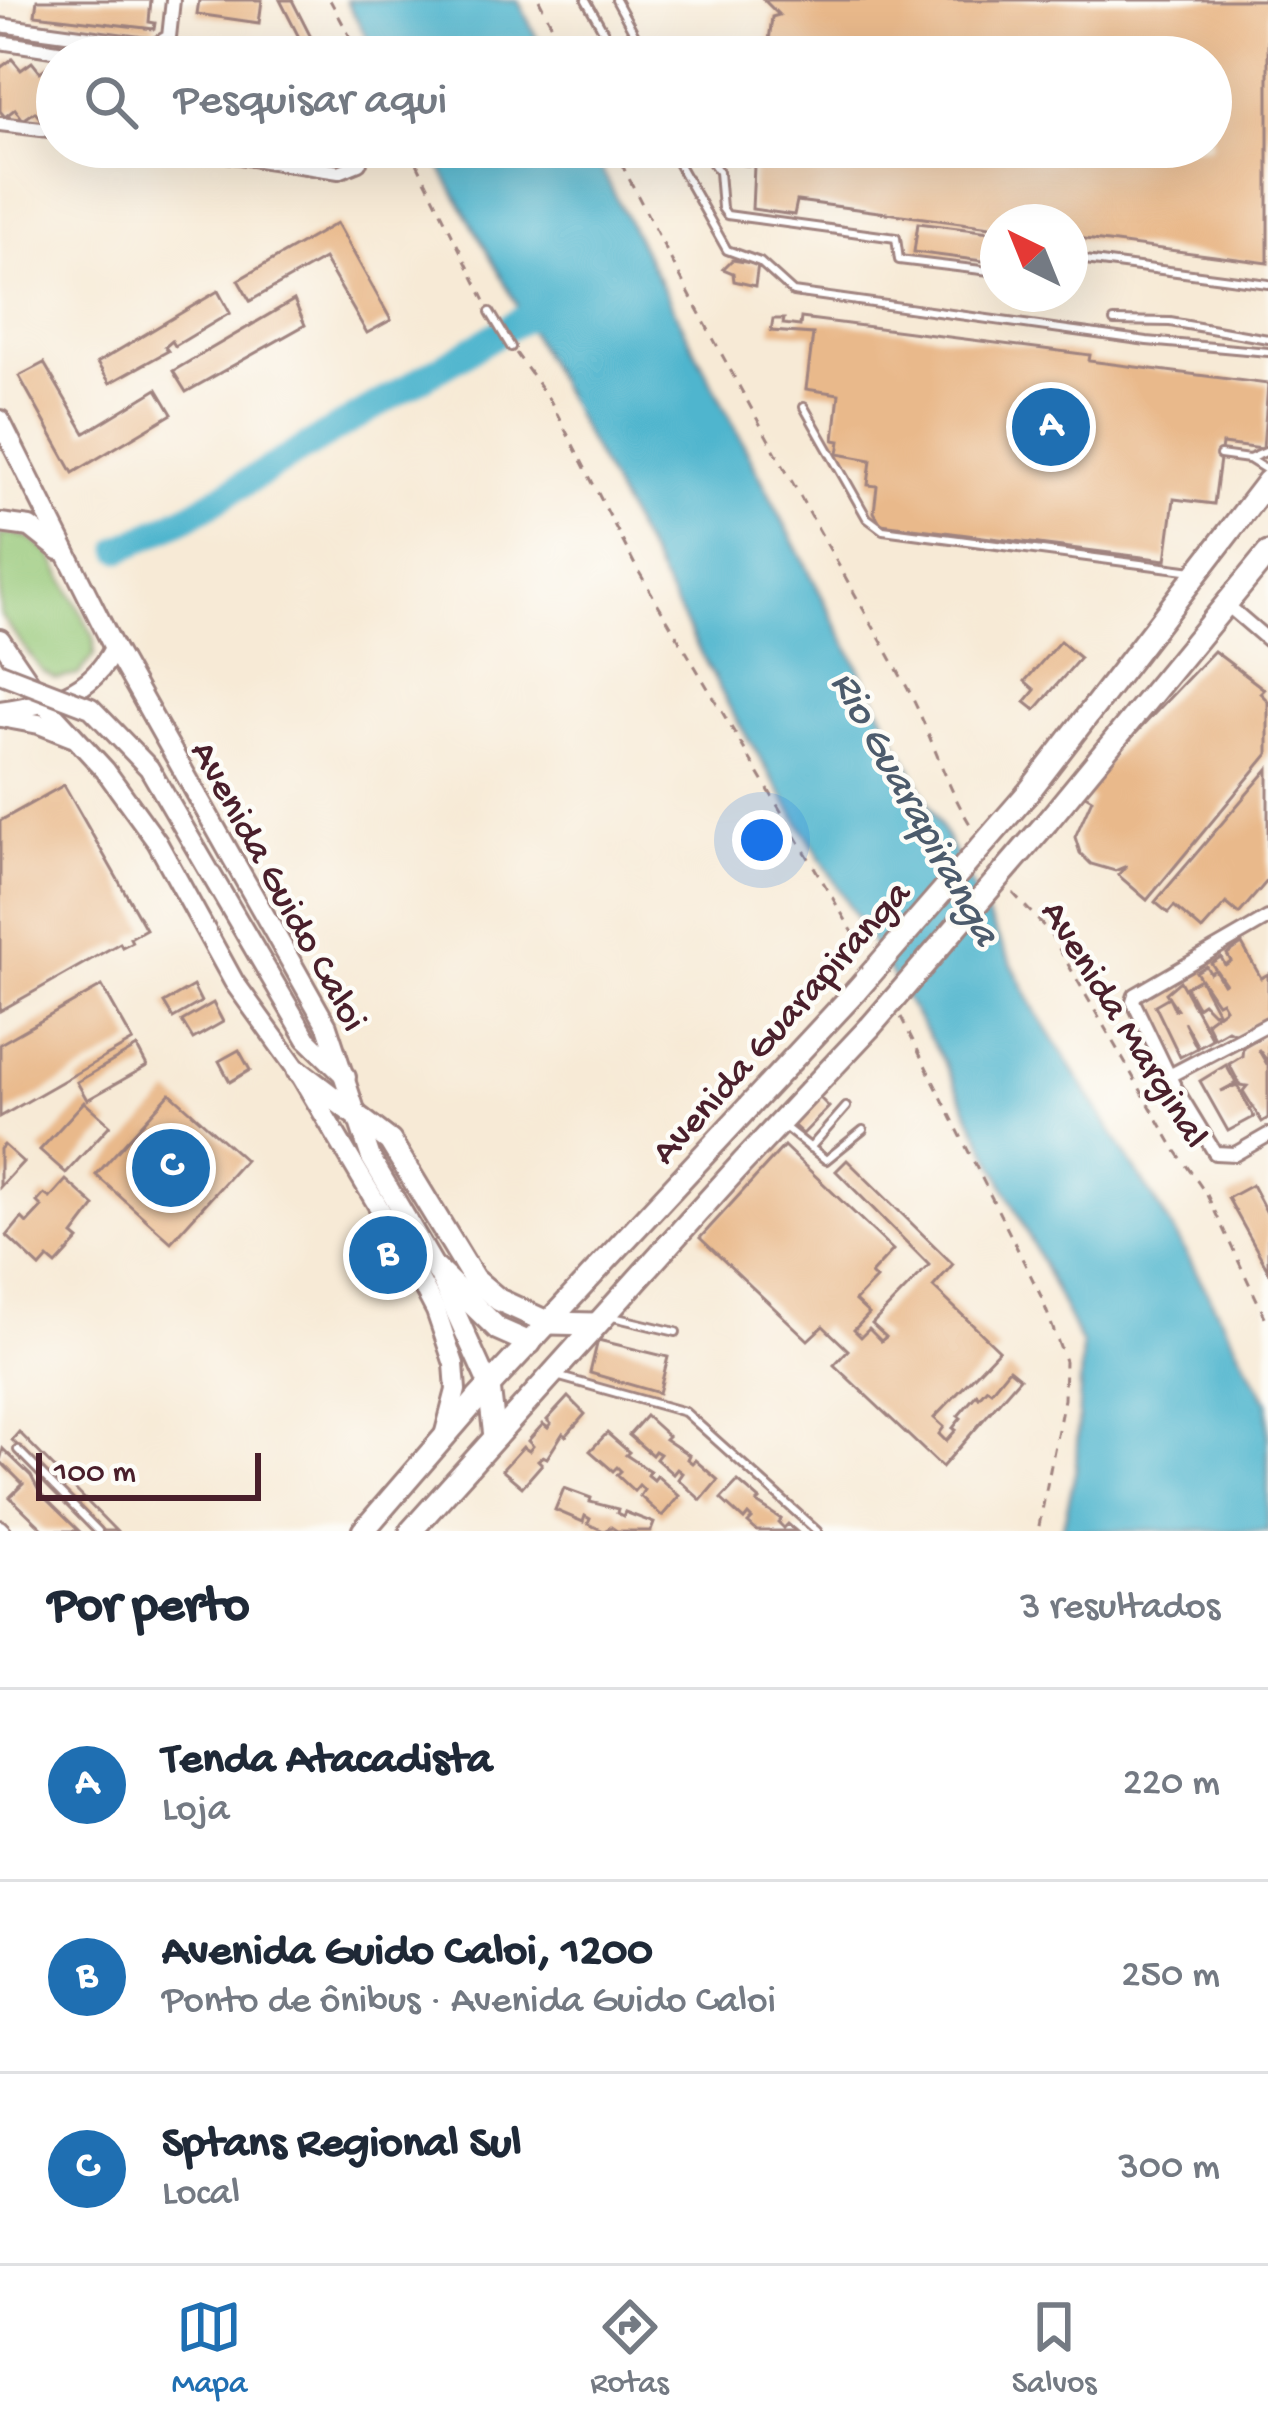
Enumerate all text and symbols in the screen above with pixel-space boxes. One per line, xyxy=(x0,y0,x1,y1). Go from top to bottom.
search box xyxy=(36,36,1232,168)
icon: search xyxy=(78,69,144,135)
text: Pesquisar aqui xyxy=(174,76,447,129)
north arrow xyxy=(980,204,1088,312)
pin: A xyxy=(1012,382,1090,472)
water label: Rio Guarapiranga xyxy=(817,664,1009,958)
street label: Avenida Guido Caloi xyxy=(177,734,375,1041)
your location xyxy=(732,810,792,870)
street label: Avenida Guarapiranga xyxy=(643,872,924,1176)
street label: Avenida Marginal xyxy=(1028,894,1217,1158)
pin: C xyxy=(132,1123,210,1213)
pin: B xyxy=(349,1210,427,1300)
scale bar xyxy=(36,1447,261,1500)
text: 100 m xyxy=(54,1455,136,1493)
text: Por perto xyxy=(48,1579,250,1639)
text: 3 resultados xyxy=(1020,1586,1220,1632)
text: Tenda Atacadista xyxy=(162,1735,492,1788)
text: A xyxy=(75,1762,99,1808)
text: 220 m xyxy=(1123,1762,1220,1808)
text: Loja xyxy=(162,1788,230,1834)
text: Avenida Guido Caloi, 1200 xyxy=(162,1927,653,1980)
text: B xyxy=(77,1954,97,2000)
text: 250 m xyxy=(1121,1954,1220,2000)
text: Ponto de ônibus · Avenida Guido Caloi xyxy=(162,1980,776,2026)
text: Sptans Regional Sul xyxy=(162,2119,521,2172)
text: C xyxy=(76,2146,98,2192)
text: 300 m xyxy=(1119,2146,1220,2192)
text: Local xyxy=(162,2172,240,2218)
tab: Mapa xyxy=(172,2294,247,2404)
tab: Rotas xyxy=(590,2294,669,2404)
tab: Salvos xyxy=(1012,2294,1096,2404)

